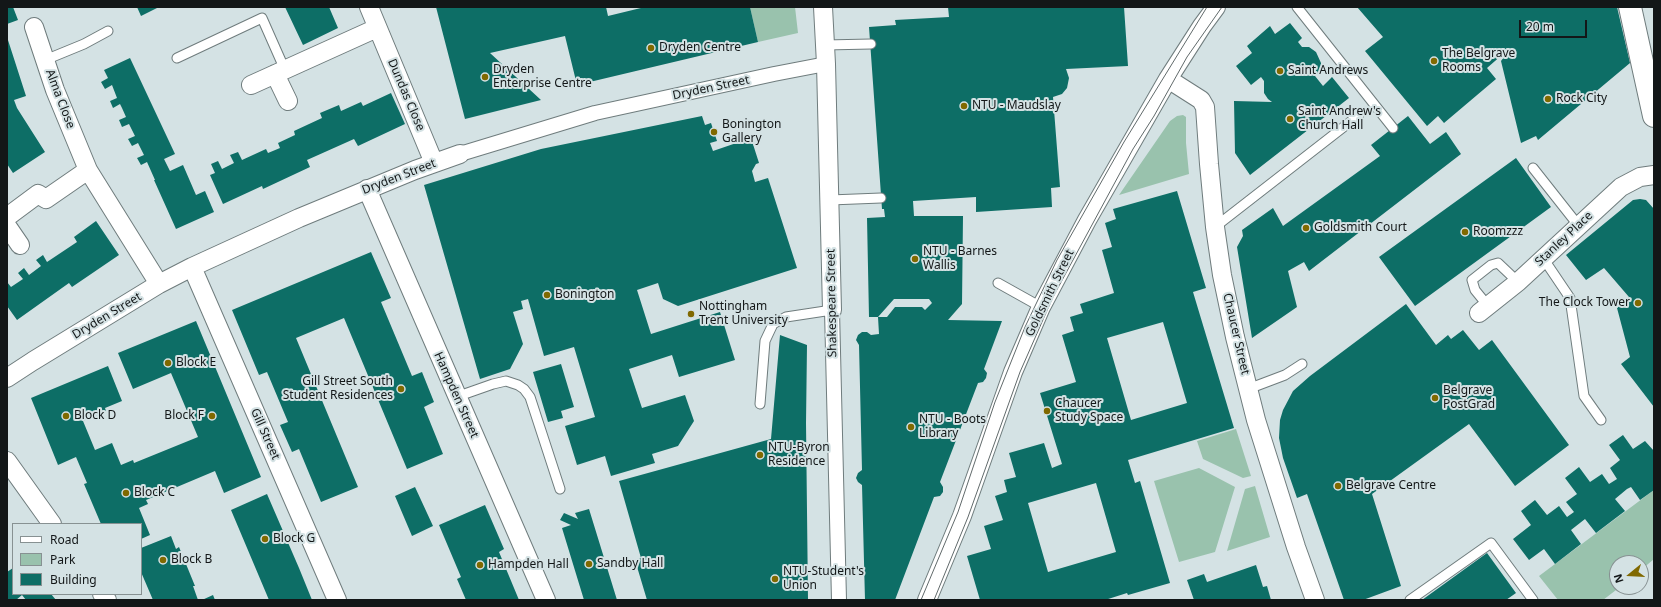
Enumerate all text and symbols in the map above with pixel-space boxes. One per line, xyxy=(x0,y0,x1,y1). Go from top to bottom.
scale bar xyxy=(1521,12,1589,38)
text: 20 m xyxy=(1526,18,1554,35)
place label: Dryden Centre xyxy=(659,41,741,55)
marker: Dryden Centre xyxy=(646,43,656,53)
place label: The Belgrave Rooms xyxy=(1442,47,1515,75)
marker: The Belgrave Rooms xyxy=(1429,56,1439,66)
street label: Dundas Close xyxy=(384,57,428,133)
place label: Dryden Enterprise Centre xyxy=(493,63,592,91)
place label: Saint Andrews xyxy=(1288,64,1368,78)
marker: Saint Andrews xyxy=(1275,66,1285,76)
street label: Alma Close xyxy=(42,67,78,131)
marker: Dryden Enterprise Centre xyxy=(480,72,490,82)
street label: Dryden Street xyxy=(671,73,751,103)
place label: Rock City xyxy=(1556,92,1607,106)
marker: Rock City xyxy=(1543,94,1553,104)
place label: NTU - Maudslay xyxy=(972,99,1061,113)
marker: NTU - Maudslay xyxy=(959,101,969,111)
place label: Saint Andrew's Church Hall xyxy=(1298,105,1381,133)
marker: Saint Andrew's Church Hall xyxy=(1285,114,1295,124)
place label: Bonington Gallery xyxy=(722,118,781,146)
marker: Bonington Gallery xyxy=(709,127,719,137)
street label: Dryden Street xyxy=(360,156,438,198)
street label: Stanley Place xyxy=(1532,209,1596,269)
place label: Goldsmith Court xyxy=(1314,221,1407,235)
marker: Goldsmith Court xyxy=(1301,223,1311,233)
place label: Roomzzz xyxy=(1473,225,1523,239)
marker: Roomzzz xyxy=(1460,227,1470,237)
place label: NTU - Barnes Wallis xyxy=(923,245,997,273)
street label: Goldsmith Street xyxy=(1023,247,1077,339)
street label: Shakespeare Street xyxy=(824,249,840,357)
marker: NTU - Barnes Wallis xyxy=(910,254,920,264)
place label: Bonington xyxy=(555,288,614,302)
street label: Dryden Street xyxy=(70,290,144,342)
marker: Bonington xyxy=(542,290,552,300)
street label: Chaucer Street xyxy=(1220,292,1252,376)
place label: The Clock Tower xyxy=(1539,296,1630,310)
marker: The Clock Tower xyxy=(1633,298,1643,308)
place label: Nottingham Trent University xyxy=(699,300,788,328)
marker: Nottingham Trent University xyxy=(686,309,696,319)
street label: Hampden Street xyxy=(431,350,481,440)
place label: Block E xyxy=(176,356,216,370)
marker: Block E xyxy=(163,358,173,368)
place label: Gill Street South Student Residences xyxy=(283,375,393,403)
marker: Gill Street South Student Residences xyxy=(396,384,406,394)
place label: Belgrave PostGrad xyxy=(1443,384,1495,412)
marker: Belgrave PostGrad xyxy=(1430,393,1440,403)
place label: Chaucer Study Space xyxy=(1055,397,1123,425)
street label: Gill Street xyxy=(247,406,283,462)
marker: Chaucer Study Space xyxy=(1042,406,1052,416)
place label: Block D xyxy=(74,409,116,423)
place label: Block F xyxy=(164,409,204,423)
marker: Block D xyxy=(61,411,71,421)
marker: Block F xyxy=(207,411,217,421)
place label: NTU - Boots Library xyxy=(919,413,986,441)
marker: NTU - Boots Library xyxy=(906,422,916,432)
place label: NTU-Byron Residence xyxy=(768,441,830,469)
marker: NTU-Byron Residence xyxy=(755,450,765,460)
place label: Belgrave Centre xyxy=(1346,479,1436,493)
marker: Belgrave Centre xyxy=(1333,481,1343,491)
place label: Block C xyxy=(134,486,175,500)
marker: Block C xyxy=(121,488,131,498)
legend xyxy=(12,523,142,595)
text: Road xyxy=(50,531,79,548)
place label: Block G xyxy=(273,532,315,546)
marker: Block G xyxy=(260,534,270,544)
text: Park xyxy=(50,551,75,568)
place label: Block B xyxy=(171,553,212,567)
marker: Block B xyxy=(158,555,168,565)
north arrow xyxy=(1609,555,1649,595)
place label: Sandby Hall xyxy=(597,557,663,571)
place label: Hampden Hall xyxy=(488,558,569,572)
marker: Sandby Hall xyxy=(584,559,594,569)
marker: Hampden Hall xyxy=(475,560,485,570)
place label: NTU-Student's Union xyxy=(783,565,864,593)
text: Building xyxy=(50,571,97,588)
text: N xyxy=(1610,572,1627,585)
marker: NTU-Student's Union xyxy=(770,574,780,584)

